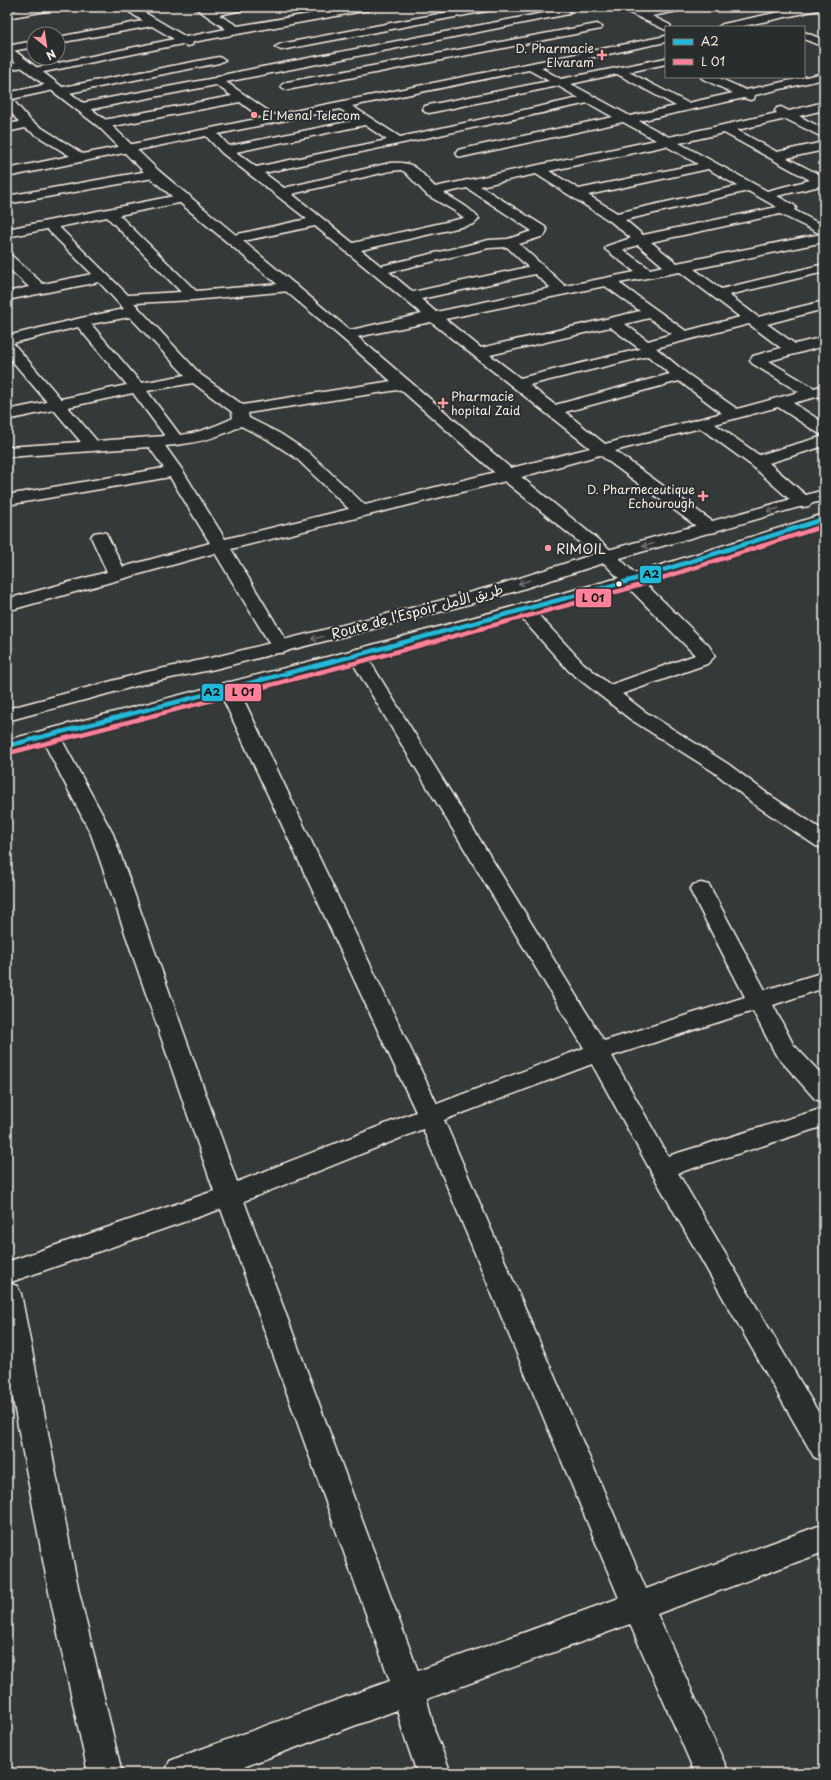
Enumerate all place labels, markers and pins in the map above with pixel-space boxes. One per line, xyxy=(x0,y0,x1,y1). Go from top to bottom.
place label: D. Pharmacie Elvaram xyxy=(516,39,594,71)
marker: D. Pharmacie Elvaram xyxy=(597,50,607,60)
place label: El Menal Telecom xyxy=(262,106,360,124)
marker: El Menal Telecom xyxy=(249,110,259,120)
place label: Pharmacie hopital Zaid xyxy=(451,387,521,419)
marker: Pharmacie hopital Zaid xyxy=(438,398,448,408)
place label: D. Pharmeceutique Echourough xyxy=(587,480,695,512)
marker: D. Pharmeceutique Echourough xyxy=(698,491,708,501)
place label: RIMOIL xyxy=(556,538,606,559)
marker: RIMOIL xyxy=(543,543,553,553)
unlabelled marker xyxy=(614,579,624,589)

